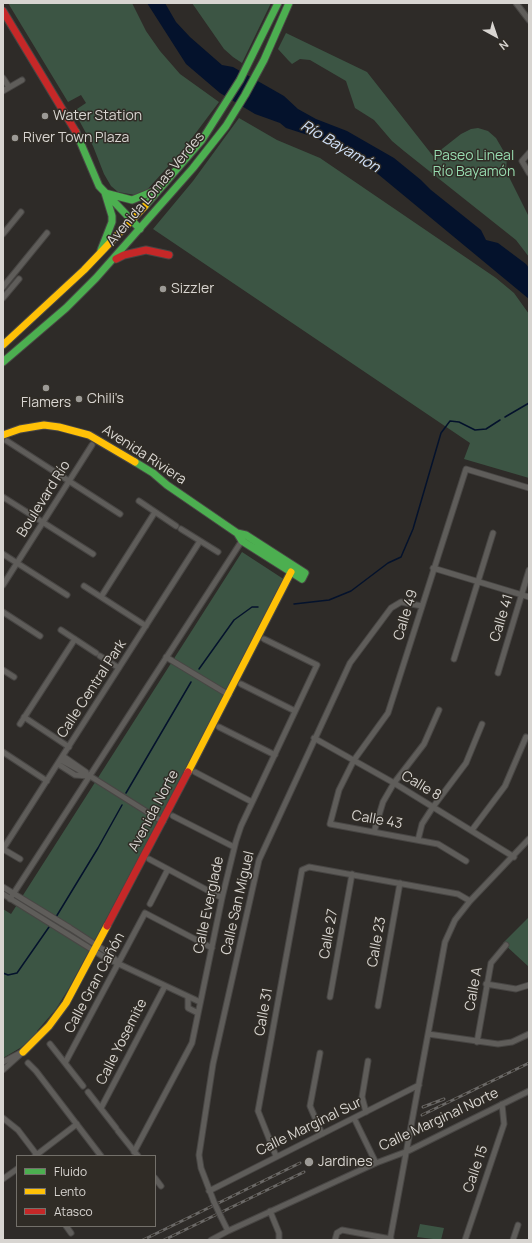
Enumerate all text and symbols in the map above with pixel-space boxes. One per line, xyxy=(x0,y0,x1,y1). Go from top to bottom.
north arrow xyxy=(476,16,516,56)
text: N xyxy=(496,37,512,54)
place label: Water Station xyxy=(53,108,142,124)
marker: Water Station xyxy=(40,111,50,121)
water label: Río Bayamón xyxy=(297,117,383,177)
street label: Avenida Lomas Verdes xyxy=(104,129,208,249)
place label: River Town Plaza xyxy=(23,130,129,146)
marker: River Town Plaza xyxy=(10,133,20,143)
park label: Paseo Lineal Río Bayamón xyxy=(433,148,515,180)
place label: Sizzler xyxy=(171,281,214,297)
marker: Sizzler xyxy=(158,284,168,294)
marker: Flamers xyxy=(41,383,51,393)
place label: Chili's xyxy=(87,391,124,407)
marker: Chili's xyxy=(74,394,84,404)
place label: Flamers xyxy=(21,395,71,411)
street label: Avenida Riviera xyxy=(99,422,189,488)
street label: Boulevard Río xyxy=(14,458,74,540)
street label: Calle 49 xyxy=(390,588,422,642)
street label: Calle 41 xyxy=(487,592,517,644)
street label: Calle Central Park xyxy=(54,637,130,741)
street label: Avenida Norte xyxy=(125,767,183,855)
street label: Calle 8 xyxy=(398,768,444,804)
street label: Calle 43 xyxy=(350,807,404,833)
street label: Calle San Miguel xyxy=(218,850,258,956)
street label: Calle Everglade xyxy=(191,855,227,955)
street label: Calle 27 xyxy=(316,908,342,960)
street label: Calle 23 xyxy=(364,915,390,969)
street label: Calle Gran Cañón xyxy=(61,930,129,1036)
street label: Calle A xyxy=(462,966,486,1012)
street label: Calle 31 xyxy=(252,987,276,1037)
street label: Calle Yosemite xyxy=(93,996,151,1088)
street label: Calle Marginal Norte xyxy=(377,1085,501,1155)
street label: Calle Marginal Sur xyxy=(253,1094,365,1160)
street label: Calle 15 xyxy=(460,1143,492,1195)
place label: Jardines xyxy=(318,1154,373,1170)
legend xyxy=(16,1155,156,1227)
marker: Jardines xyxy=(303,1156,315,1168)
text: Fluido xyxy=(54,1163,87,1180)
text: Lento xyxy=(54,1183,86,1200)
text: Atasco xyxy=(54,1203,93,1220)

